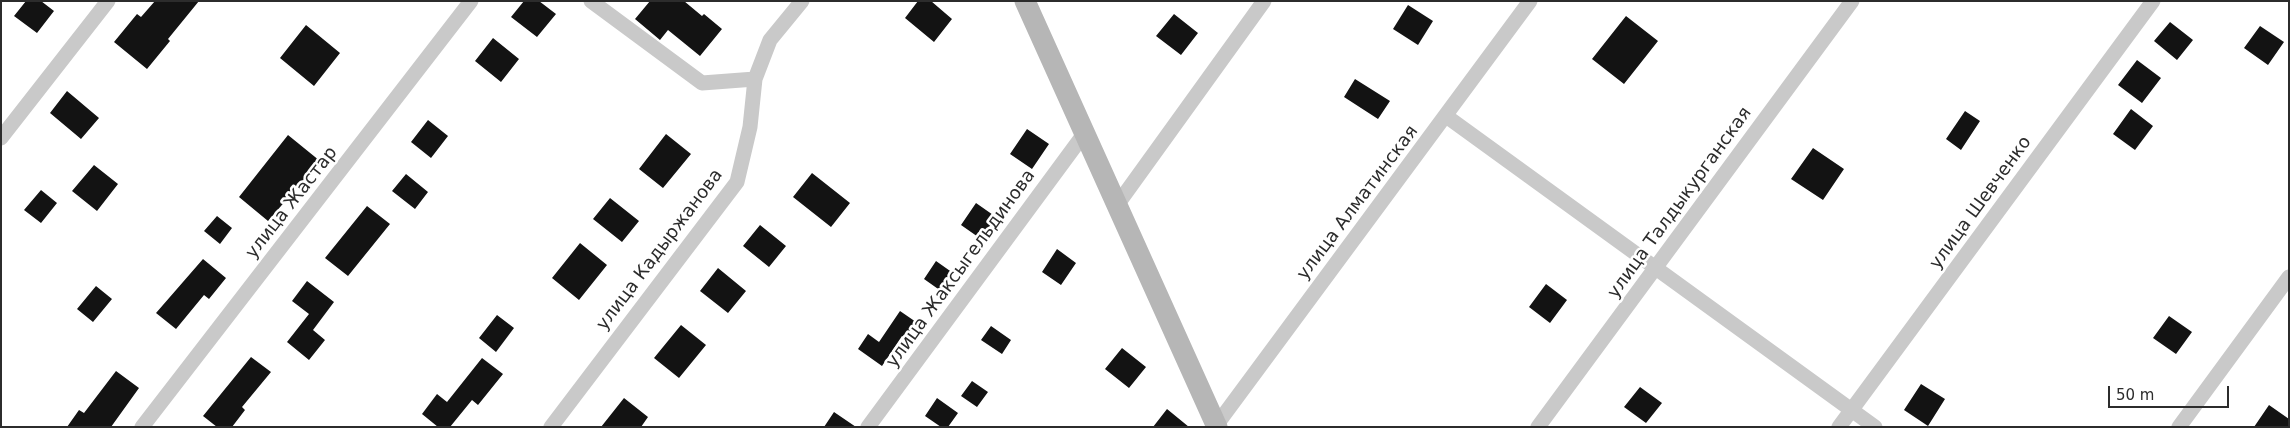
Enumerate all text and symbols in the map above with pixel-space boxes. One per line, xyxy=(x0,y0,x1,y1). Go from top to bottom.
street label: улица Талдыкурганская xyxy=(1603,103,1757,303)
street label: улица Алматинская xyxy=(1293,121,1423,285)
street label: улица Шевченко xyxy=(1925,132,2037,274)
street label: улица Жастар xyxy=(242,143,342,263)
street label: улица Кадыржанова xyxy=(592,165,728,335)
street label: улица Жаксыгельдинова xyxy=(882,166,1040,372)
scale bar xyxy=(2110,376,2231,408)
text: 50 m xyxy=(2116,386,2154,404)

